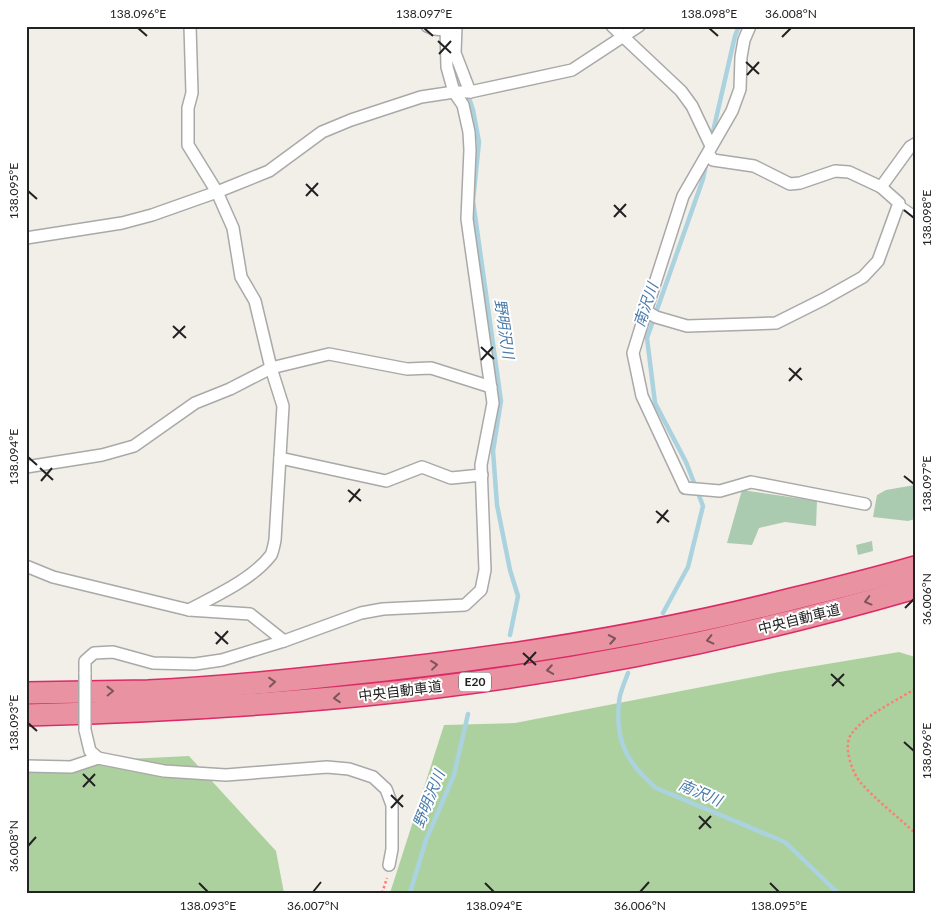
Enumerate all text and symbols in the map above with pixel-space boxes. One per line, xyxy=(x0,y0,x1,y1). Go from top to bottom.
text: 138.096°E xyxy=(110,6,166,21)
text: 138.097°E xyxy=(396,6,452,21)
text: 138.098°E xyxy=(681,6,737,21)
text: 36.008°N xyxy=(765,6,817,21)
text: 138.095°E xyxy=(6,163,21,219)
text: 138.098°E xyxy=(919,190,934,246)
water label: 南沢川 xyxy=(629,279,662,329)
water label: 野明沢川 xyxy=(492,298,518,362)
text: 138.094°E xyxy=(6,429,21,485)
text: 138.097°E xyxy=(919,456,934,512)
text: 36.006°N xyxy=(919,573,934,625)
one-way arrow xyxy=(863,595,872,606)
street label: 中央自動車道 xyxy=(756,600,842,637)
one-way arrow xyxy=(607,634,616,644)
one-way arrow xyxy=(706,634,714,645)
one-way arrow xyxy=(430,660,438,671)
one-way arrow xyxy=(546,664,554,675)
road number: E20 xyxy=(459,672,491,692)
one-way arrow xyxy=(268,677,276,688)
street label: 中央自動車道 xyxy=(357,677,443,704)
one-way arrow xyxy=(106,686,114,697)
one-way arrow xyxy=(333,692,341,703)
text: 138.093°E xyxy=(6,695,21,751)
text: 138.096°E xyxy=(919,723,934,779)
water label: 野明沢川 xyxy=(408,766,448,830)
water label: 南沢川 xyxy=(676,775,726,810)
text: 36.008°N xyxy=(6,820,21,872)
text: 138.093°E xyxy=(180,898,236,913)
text: 36.007°N xyxy=(287,898,339,913)
text: 138.094°E xyxy=(466,898,522,913)
text: 36.006°N xyxy=(614,898,666,913)
text: 138.095°E xyxy=(751,898,807,913)

